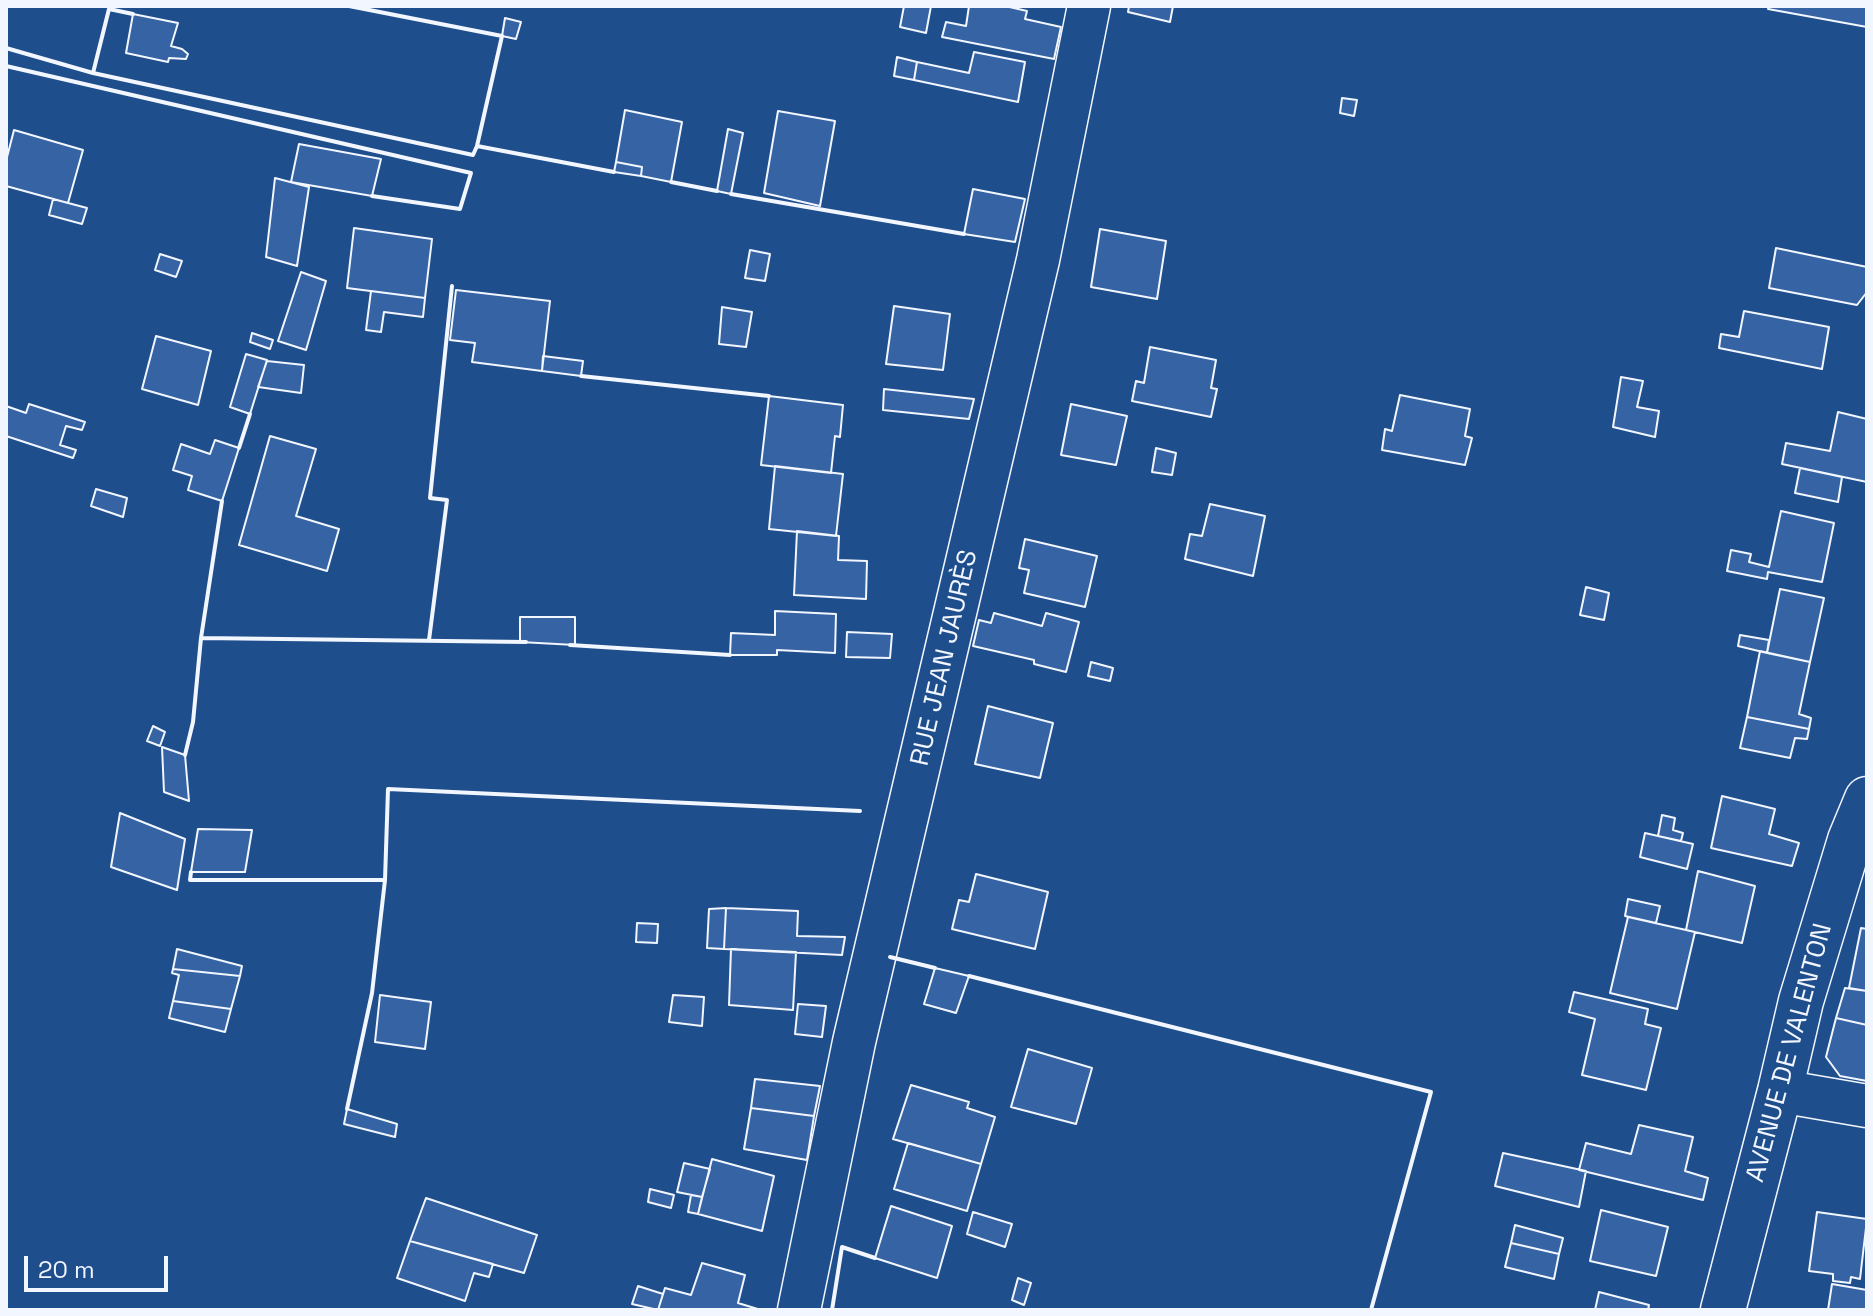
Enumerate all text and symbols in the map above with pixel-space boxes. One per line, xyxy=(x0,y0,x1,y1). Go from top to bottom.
street label: RUE JEAN JAURÈS xyxy=(905,547,985,769)
street label: AVENUE DE VALENTON xyxy=(1740,920,1840,1186)
scale bar xyxy=(28,1240,172,1290)
text: 20 m xyxy=(38,1254,95,1285)

